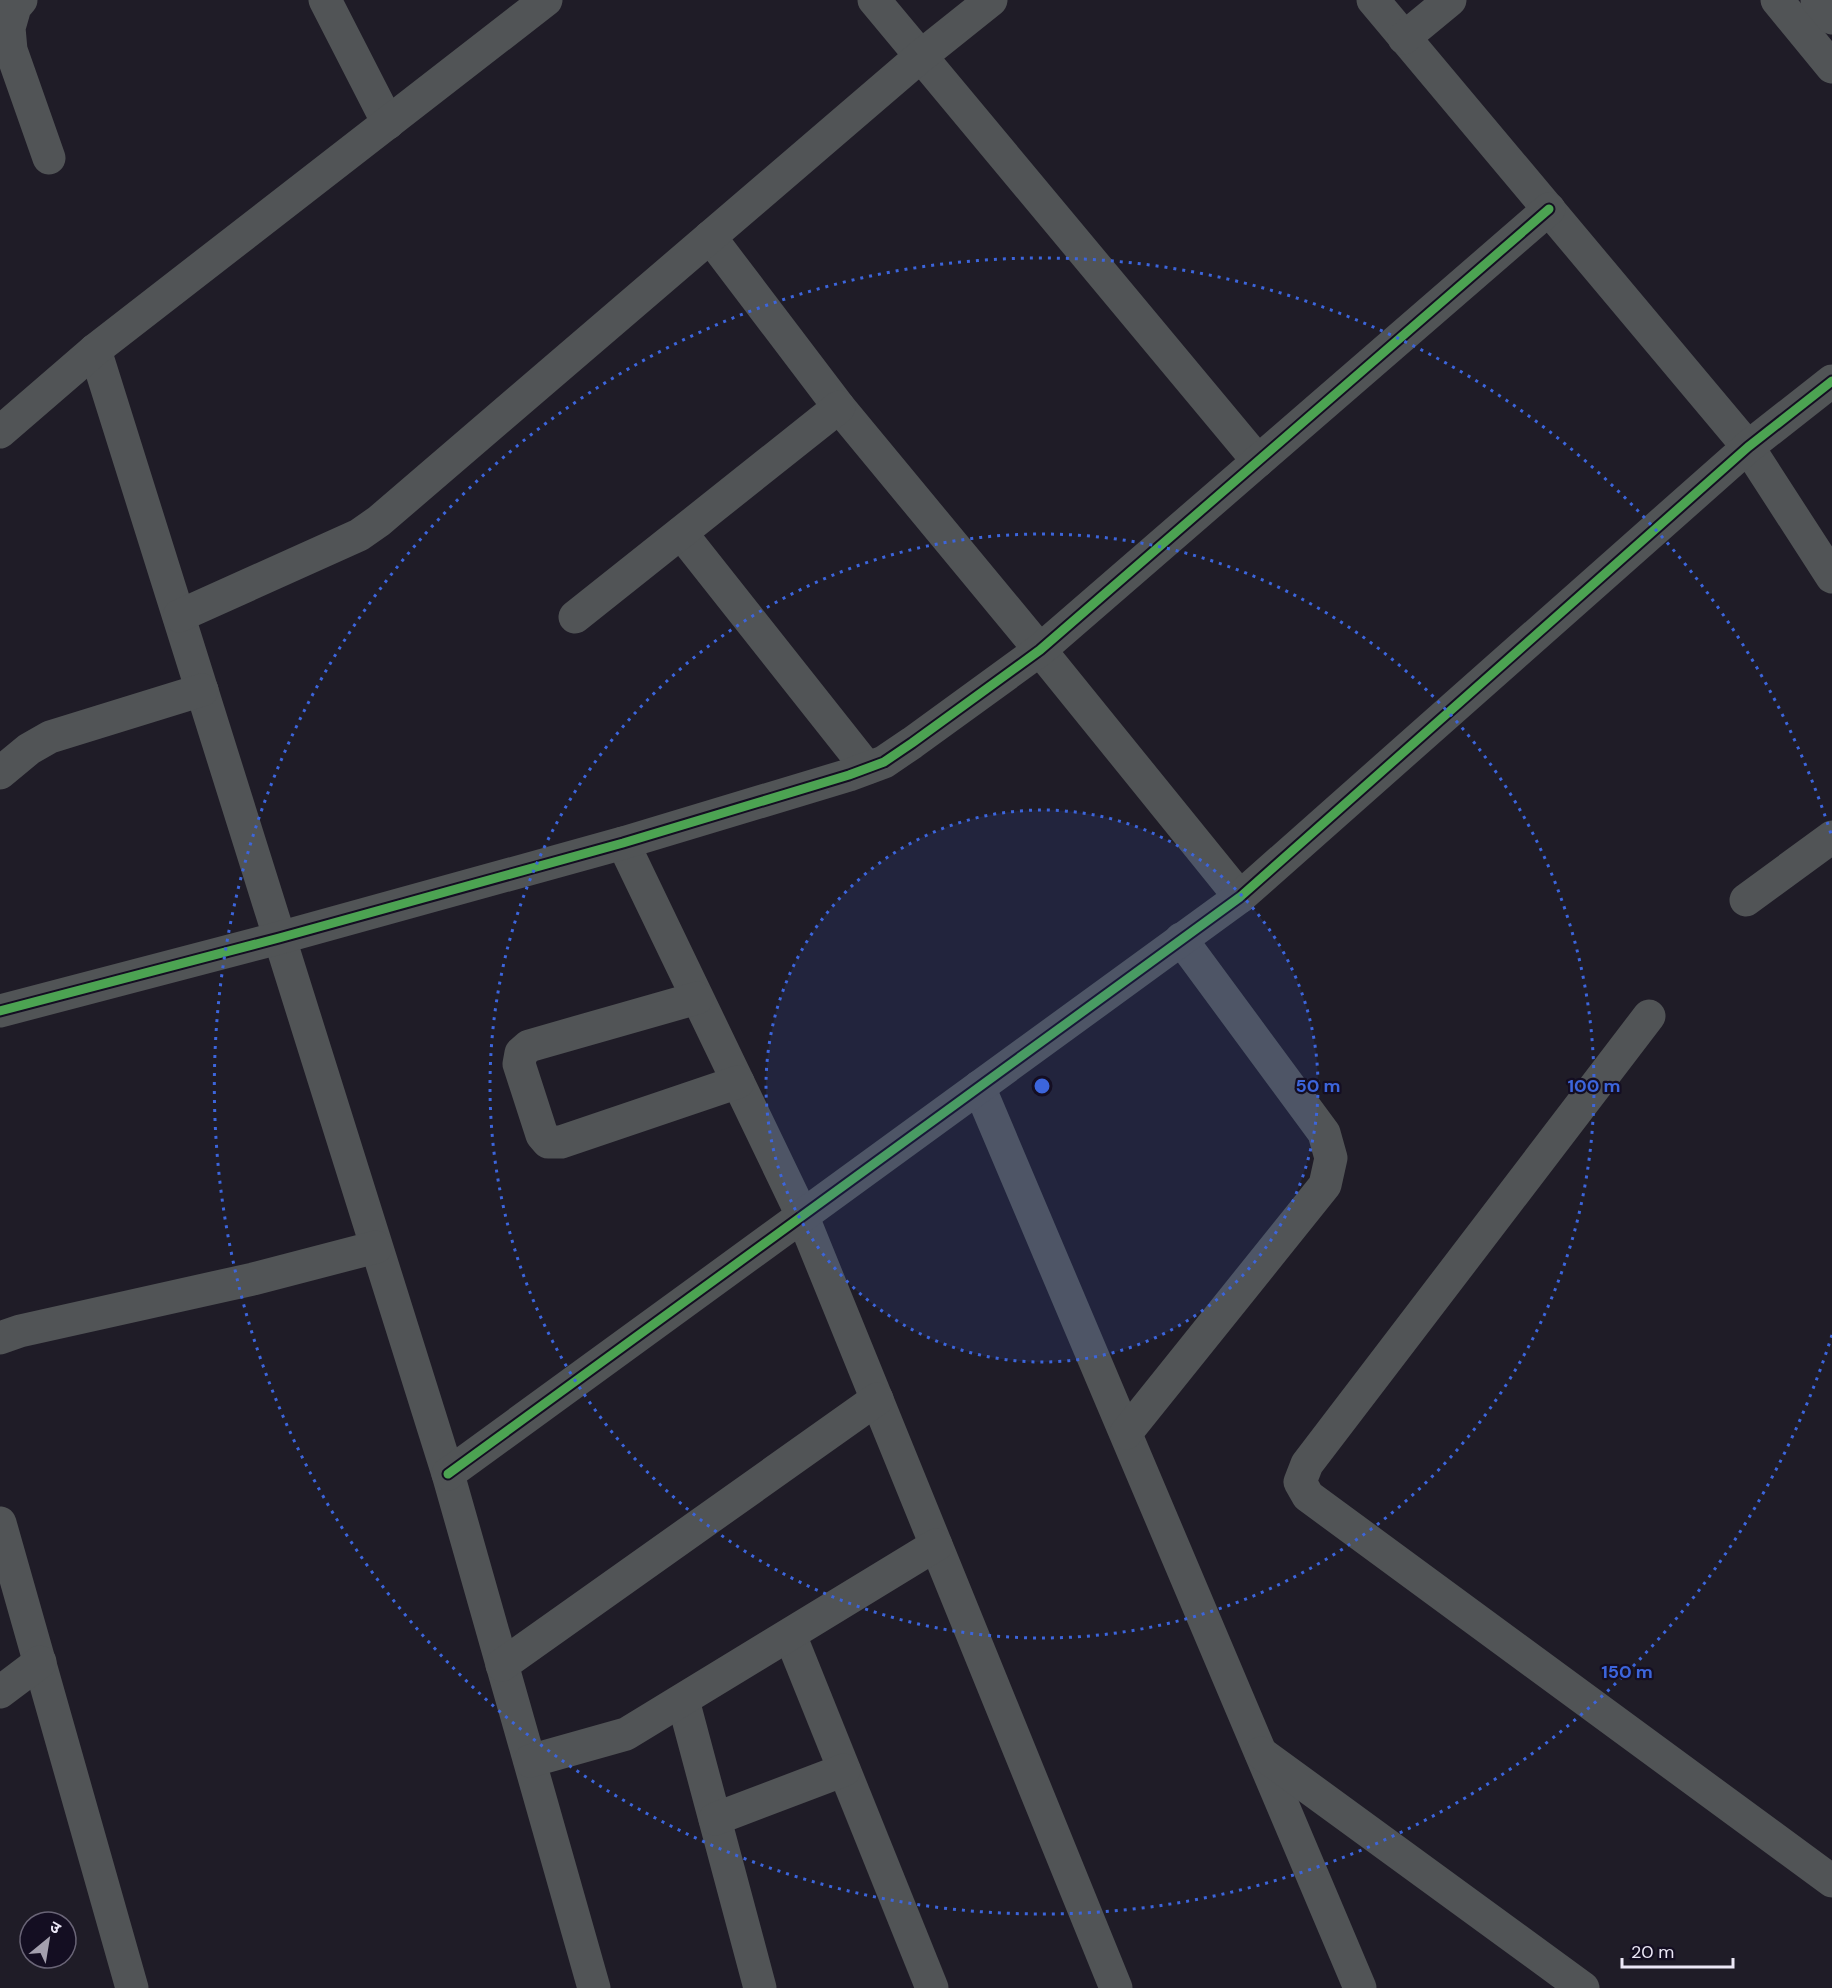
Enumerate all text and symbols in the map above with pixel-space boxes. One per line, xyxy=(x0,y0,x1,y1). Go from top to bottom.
text: 50 m xyxy=(1295,1074,1341,1098)
text: 100 m xyxy=(1567,1074,1621,1098)
centre of rings xyxy=(1032,1076,1052,1096)
text: 150 m xyxy=(1601,1660,1653,1684)
north arrow xyxy=(18,1910,78,1970)
text: उ xyxy=(46,1916,65,1939)
scale bar xyxy=(1622,1931,1733,1969)
text: 20 m xyxy=(1631,1940,1674,1964)

